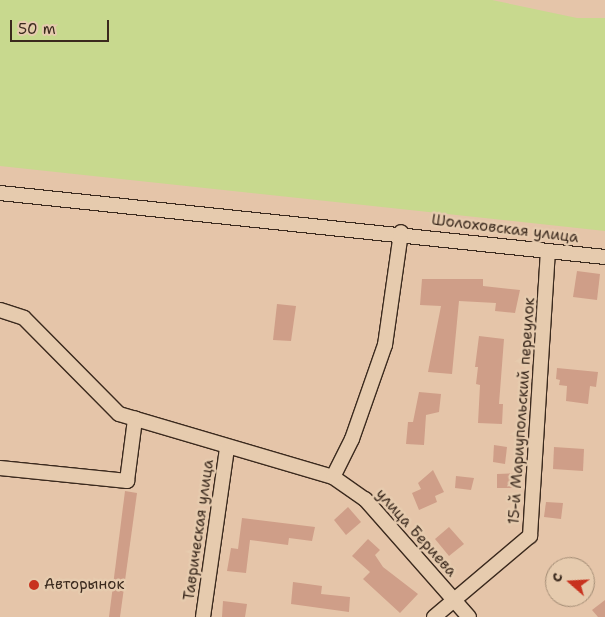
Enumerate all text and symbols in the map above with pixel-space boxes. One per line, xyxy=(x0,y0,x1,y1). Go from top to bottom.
scale bar xyxy=(12,10,111,42)
text: 50 m xyxy=(18,19,56,39)
street label: Шолоховская улица xyxy=(430,211,580,247)
street label: 15-й Мариупольский переулок xyxy=(505,297,539,525)
street label: Таврическая улица xyxy=(180,458,218,602)
street label: улица Бериева xyxy=(372,485,460,581)
north arrow xyxy=(545,557,595,607)
text: С xyxy=(547,570,567,584)
place label: Авторынок xyxy=(44,576,124,594)
marker: Авторынок xyxy=(28,579,40,591)

